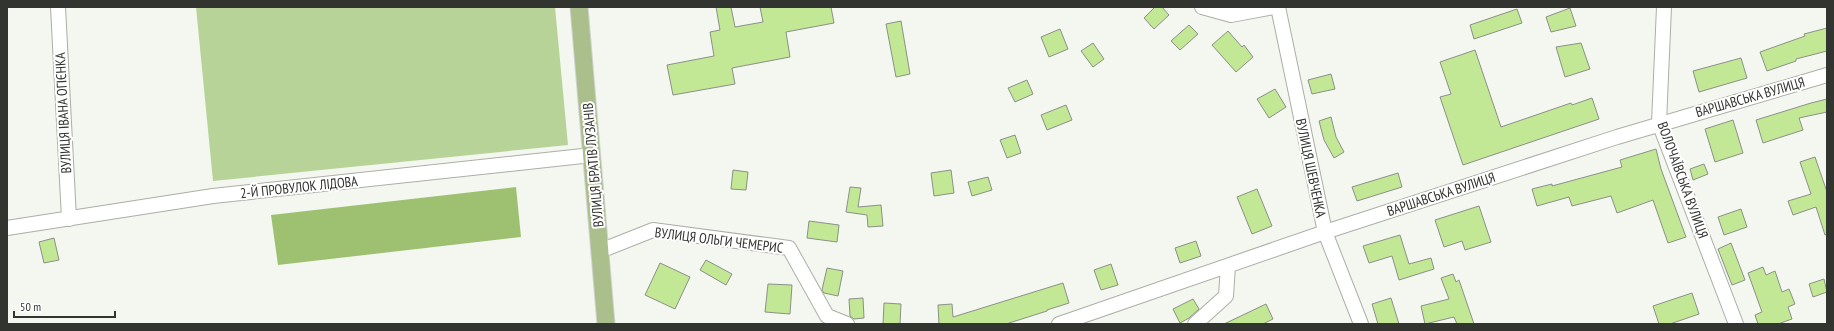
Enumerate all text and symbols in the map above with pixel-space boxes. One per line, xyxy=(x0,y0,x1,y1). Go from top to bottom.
street label: ВУЛИЦЯ ІВАНА ОГІЄНКА xyxy=(51,52,75,174)
street label: ВАРШАВСЬКА ВУЛИЦЯ xyxy=(1693,73,1807,121)
street label: ВУЛИЦЯ БРАТІВ ЛУЗАНІВ xyxy=(579,102,607,228)
street label: ВУЛИЦЯ ШЕВЧЕНКА xyxy=(1292,117,1330,220)
street label: ВОЛОЧАЇВСЬКА ВУЛИЦЯ xyxy=(1654,119,1712,241)
street label: ВАРШАВСЬКА ВУЛИЦЯ xyxy=(1385,168,1497,220)
street label: 2-Й ПРОВУЛОК ЛІДОВА xyxy=(239,172,359,202)
street label: ВУЛИЦЯ ОЛЬГИ ЧЕМЕРИС xyxy=(654,223,785,257)
scale bar xyxy=(14,293,115,319)
text: 50 m xyxy=(20,299,41,314)

